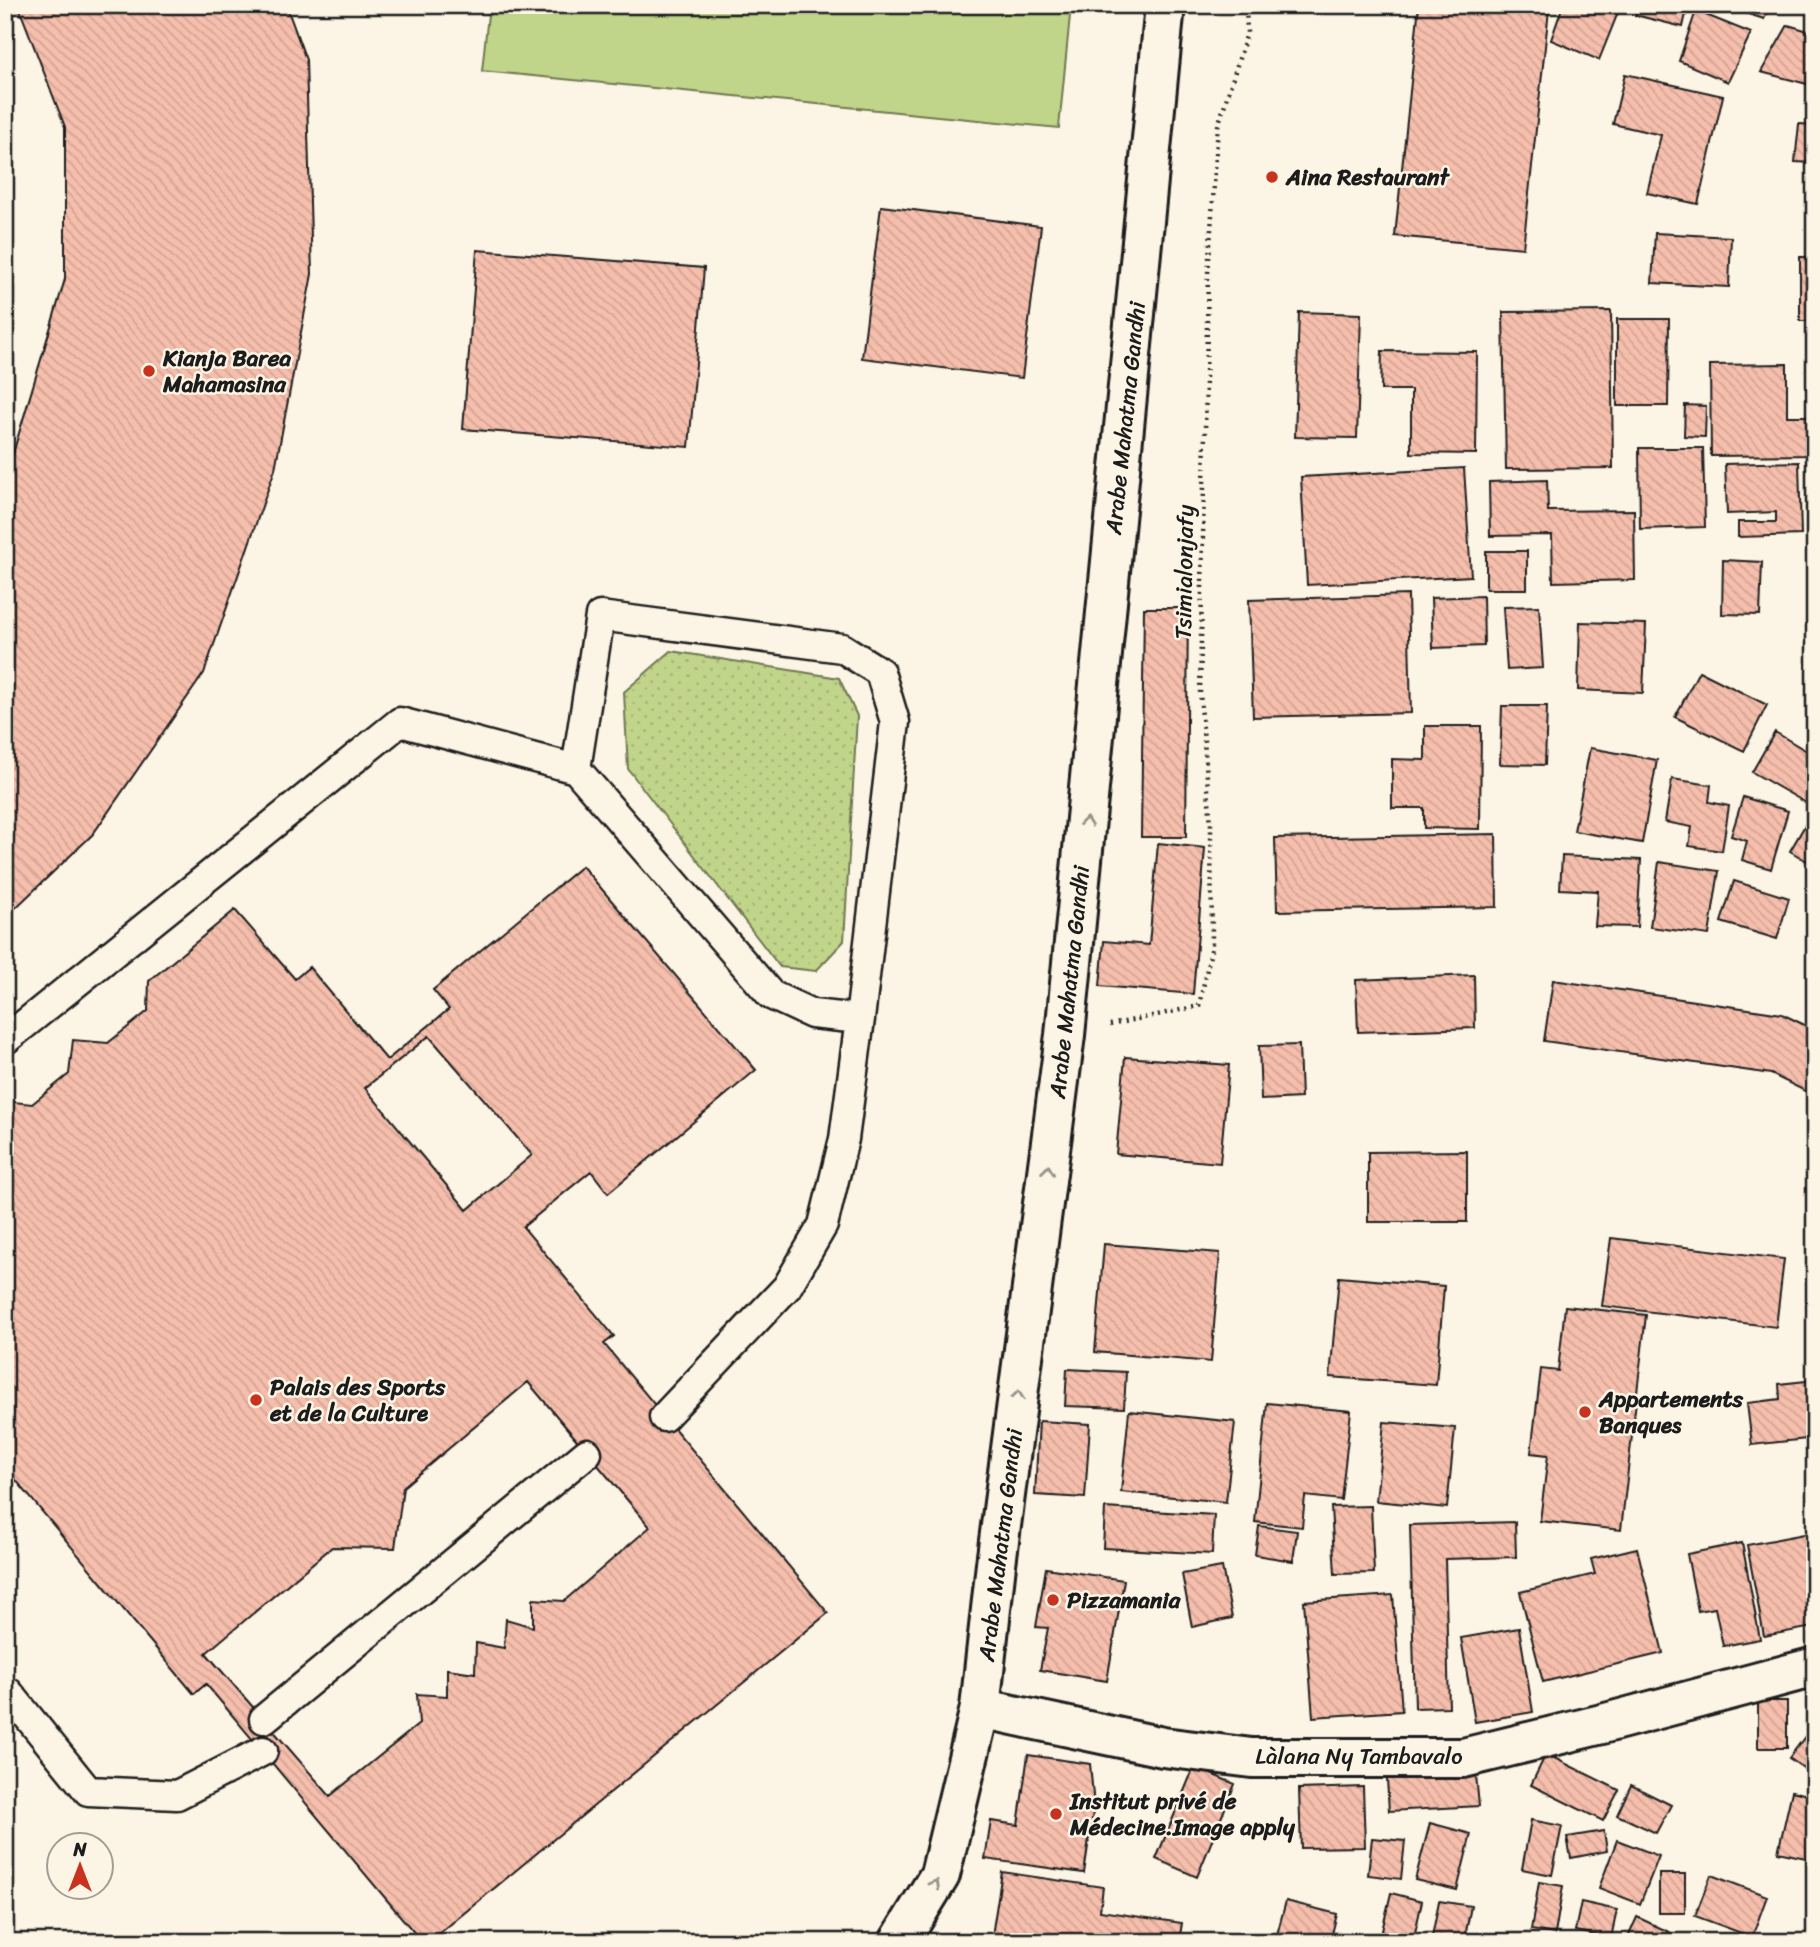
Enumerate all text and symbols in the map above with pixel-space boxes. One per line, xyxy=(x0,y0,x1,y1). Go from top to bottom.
place label: Aina Restaurant xyxy=(1285,157,1451,198)
marker: Aina Restaurant xyxy=(1264,169,1280,185)
street label: Arabe Mahatma Gandhi xyxy=(1093,299,1158,538)
place label: Kianja Barea Mahamasina xyxy=(162,338,292,405)
marker: Kianja Barea Mahamasina xyxy=(141,363,157,379)
street label: Tsimialonjafy xyxy=(1163,504,1206,640)
one-way arrow xyxy=(1078,816,1093,827)
street label: Arabe Mahatma Gandhi xyxy=(1037,863,1102,1102)
one-way arrow xyxy=(1040,1164,1055,1176)
place label: Palais des Sports et de la Culture xyxy=(269,1367,446,1434)
place label: Appartements Banques xyxy=(1598,1379,1744,1446)
one-way arrow xyxy=(1011,1390,1026,1401)
marker: Palais des Sports et de la Culture xyxy=(248,1392,264,1408)
marker: Appartements Banques xyxy=(1577,1404,1593,1420)
street label: Arabe Mahatma Gandhi xyxy=(966,1426,1035,1665)
place label: Pizzamania xyxy=(1067,1580,1182,1621)
marker: Pizzamania xyxy=(1045,1592,1061,1608)
street label: Làlana Ny Tambavalo xyxy=(1255,1736,1463,1777)
place label: Institut privé de Médecine.Image apply xyxy=(1069,1781,1296,1848)
marker: Institut privé de Médecine.Image apply xyxy=(1048,1806,1064,1822)
north arrow xyxy=(46,1832,116,1902)
text: N xyxy=(72,1833,87,1866)
one-way arrow xyxy=(927,1878,940,1891)

